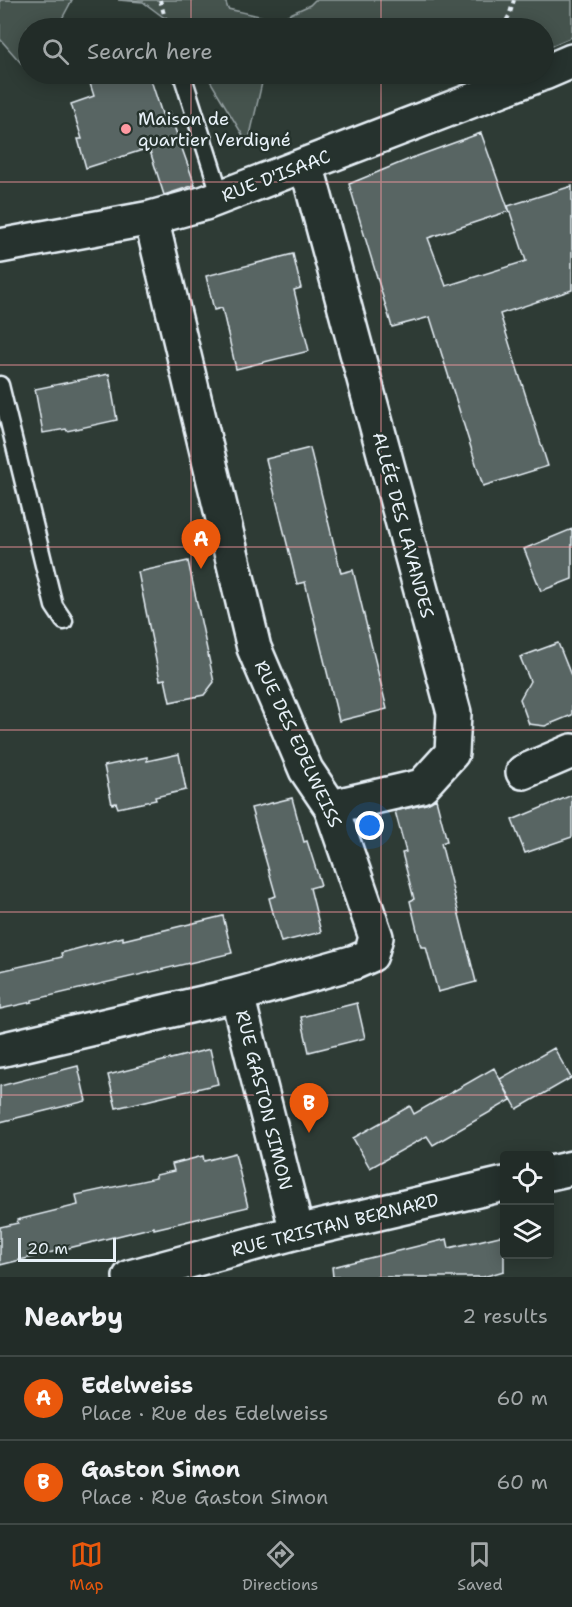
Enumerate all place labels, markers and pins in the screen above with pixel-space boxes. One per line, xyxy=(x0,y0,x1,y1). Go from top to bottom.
place label: Maison de quartier Verdigné xyxy=(138,107,291,152)
marker: Maison de quartier Verdigné xyxy=(119,122,133,136)
pin: A xyxy=(182,520,220,569)
pin: B xyxy=(290,1084,328,1133)

